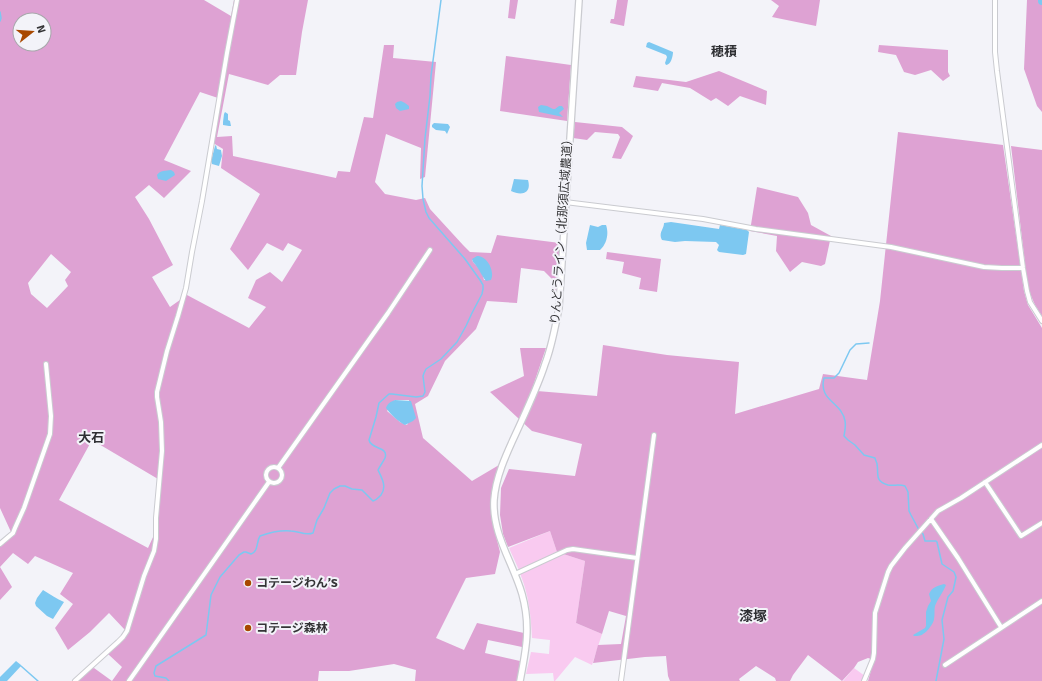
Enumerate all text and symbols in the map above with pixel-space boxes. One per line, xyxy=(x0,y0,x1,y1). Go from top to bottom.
north arrow xyxy=(12,12,52,52)
text: N xyxy=(34,24,48,35)
district label: 穂積 xyxy=(711,44,737,60)
street label: りんどうライン（北那須広域農道） xyxy=(548,133,576,325)
district label: 大石 xyxy=(78,430,104,446)
place label: コテージわん’S xyxy=(256,576,338,591)
marker: コテージわん’S xyxy=(243,578,253,588)
district label: 漆塚 xyxy=(739,608,767,625)
place label: コテージ森林 xyxy=(256,621,328,636)
marker: コテージ森林 xyxy=(243,623,253,633)

